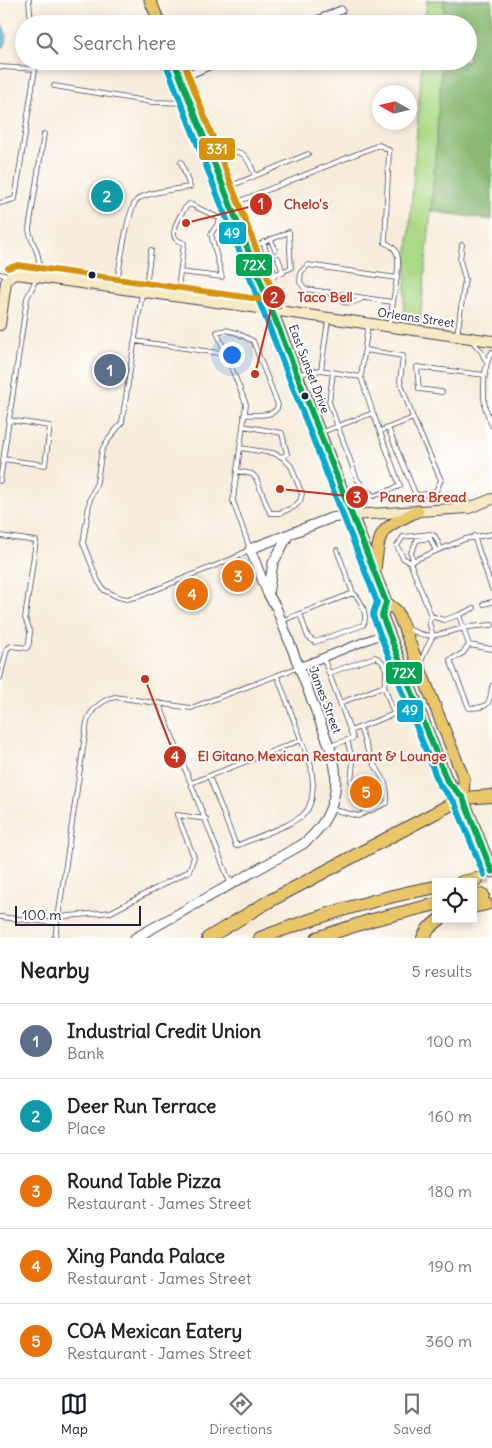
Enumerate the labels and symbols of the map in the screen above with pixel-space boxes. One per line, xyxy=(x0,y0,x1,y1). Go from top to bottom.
north arrow xyxy=(372,85,417,130)
line badge: 331 xyxy=(198,137,236,161)
text: 331 xyxy=(206,140,228,158)
pin: 2 xyxy=(91,177,123,215)
callout: Chelo's xyxy=(248,190,338,219)
text: 1 xyxy=(258,194,264,213)
text: Chelo's xyxy=(284,195,329,213)
line badge: 49 xyxy=(218,221,247,245)
text: 49 xyxy=(224,224,240,242)
line badge: 72X xyxy=(235,253,273,277)
text: 72X xyxy=(242,256,266,274)
unlabelled marker xyxy=(87,270,97,280)
callout: Taco Bell xyxy=(262,283,362,312)
text: 2 xyxy=(270,288,278,307)
text: Taco Bell xyxy=(297,288,353,306)
street label: Orleans Street xyxy=(377,305,455,330)
street label: East Sunset Drive xyxy=(286,322,333,415)
your location xyxy=(219,342,245,368)
pin: 1 xyxy=(94,351,126,389)
unlabelled marker xyxy=(300,391,310,401)
callout: Panera Bread xyxy=(345,483,476,512)
text: 3 xyxy=(353,488,361,507)
text: Panera Bread xyxy=(380,488,467,506)
pin: 3 xyxy=(222,557,254,595)
pin: 4 xyxy=(176,575,208,613)
line badge: 72X xyxy=(385,661,423,685)
street label: James Street xyxy=(306,664,345,735)
text: 72X xyxy=(392,664,416,682)
line badge: 49 xyxy=(396,699,424,723)
text: 49 xyxy=(402,701,418,719)
callout: El Gitano Mexican Restaurant & Lounge xyxy=(163,742,457,771)
text: 4 xyxy=(171,747,180,766)
text: El Gitano Mexican Restaurant & Lounge xyxy=(197,747,447,765)
pin: 5 xyxy=(350,773,382,811)
scale bar xyxy=(15,903,141,926)

